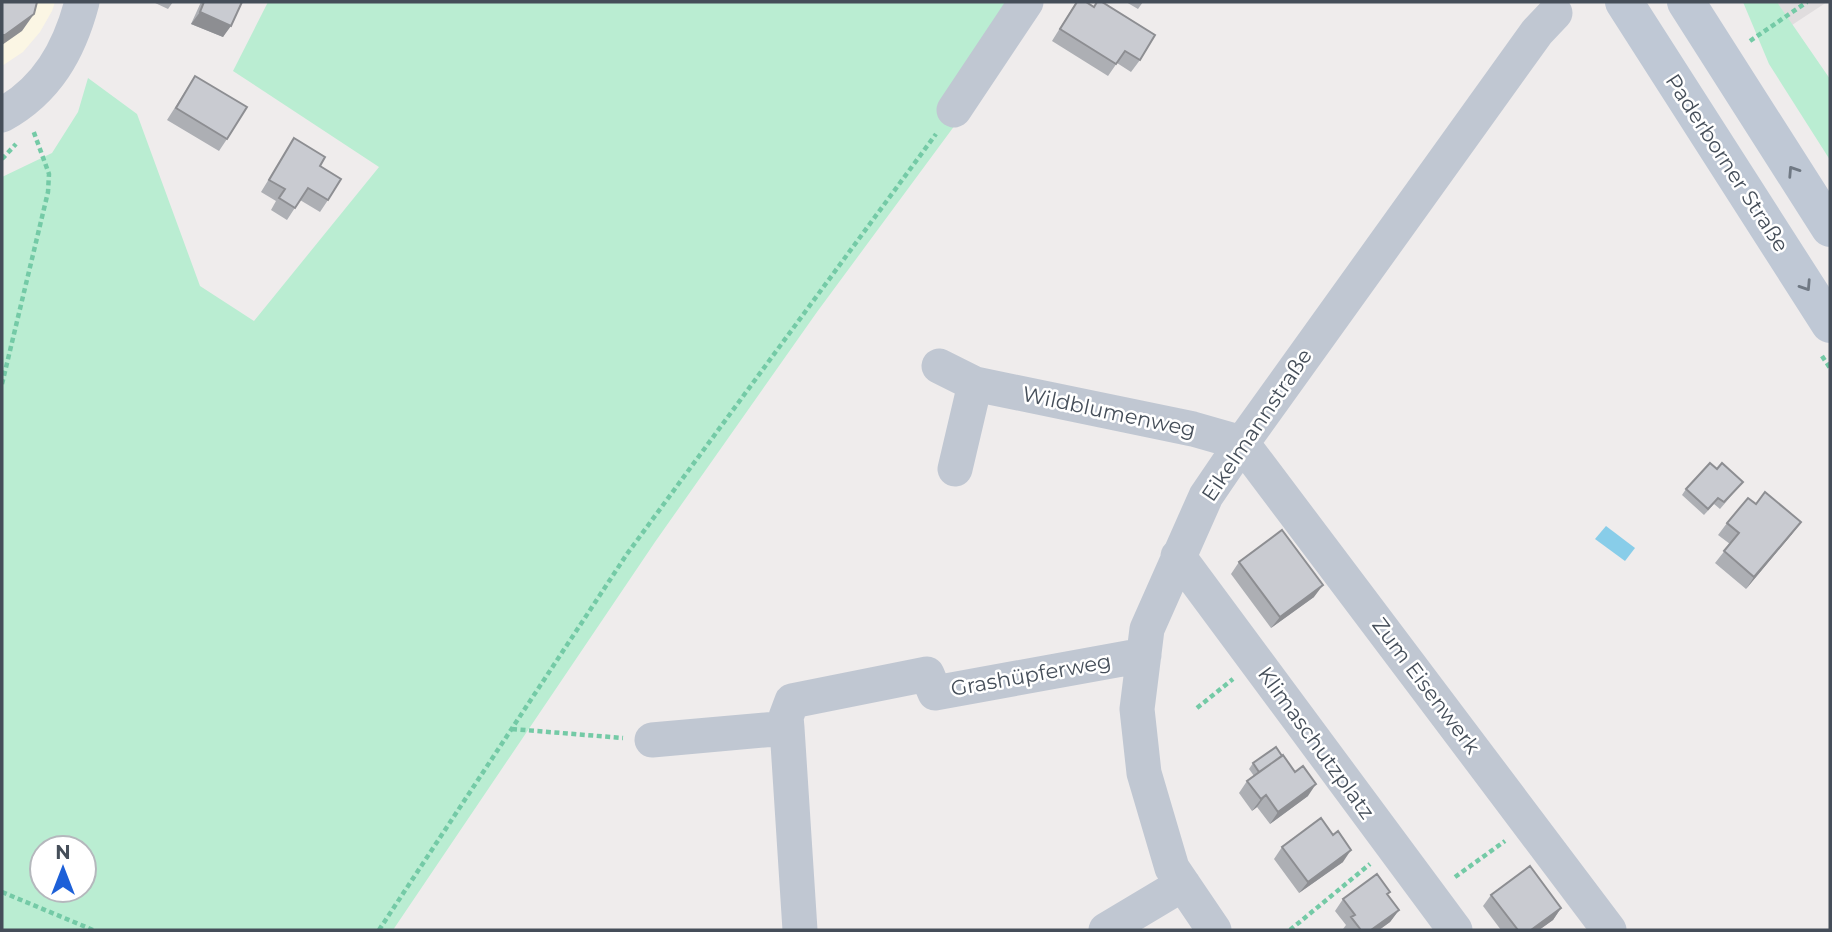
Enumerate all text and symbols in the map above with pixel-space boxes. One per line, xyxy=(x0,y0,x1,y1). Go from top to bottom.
street label: Paderborner Straße xyxy=(1661,69,1794,256)
one-way arrow xyxy=(1789,166,1802,179)
one-way arrow xyxy=(1798,279,1811,292)
street label: Eikelmannstraße xyxy=(1196,344,1317,506)
street label: Wildblumenweg xyxy=(1020,381,1198,442)
street label: Zum Eisenwerk xyxy=(1367,613,1486,759)
street label: Grashüpferweg xyxy=(949,648,1113,701)
street label: Klimaschutzplatz xyxy=(1253,662,1380,824)
north arrow xyxy=(28,834,98,904)
text: N xyxy=(55,841,71,864)

